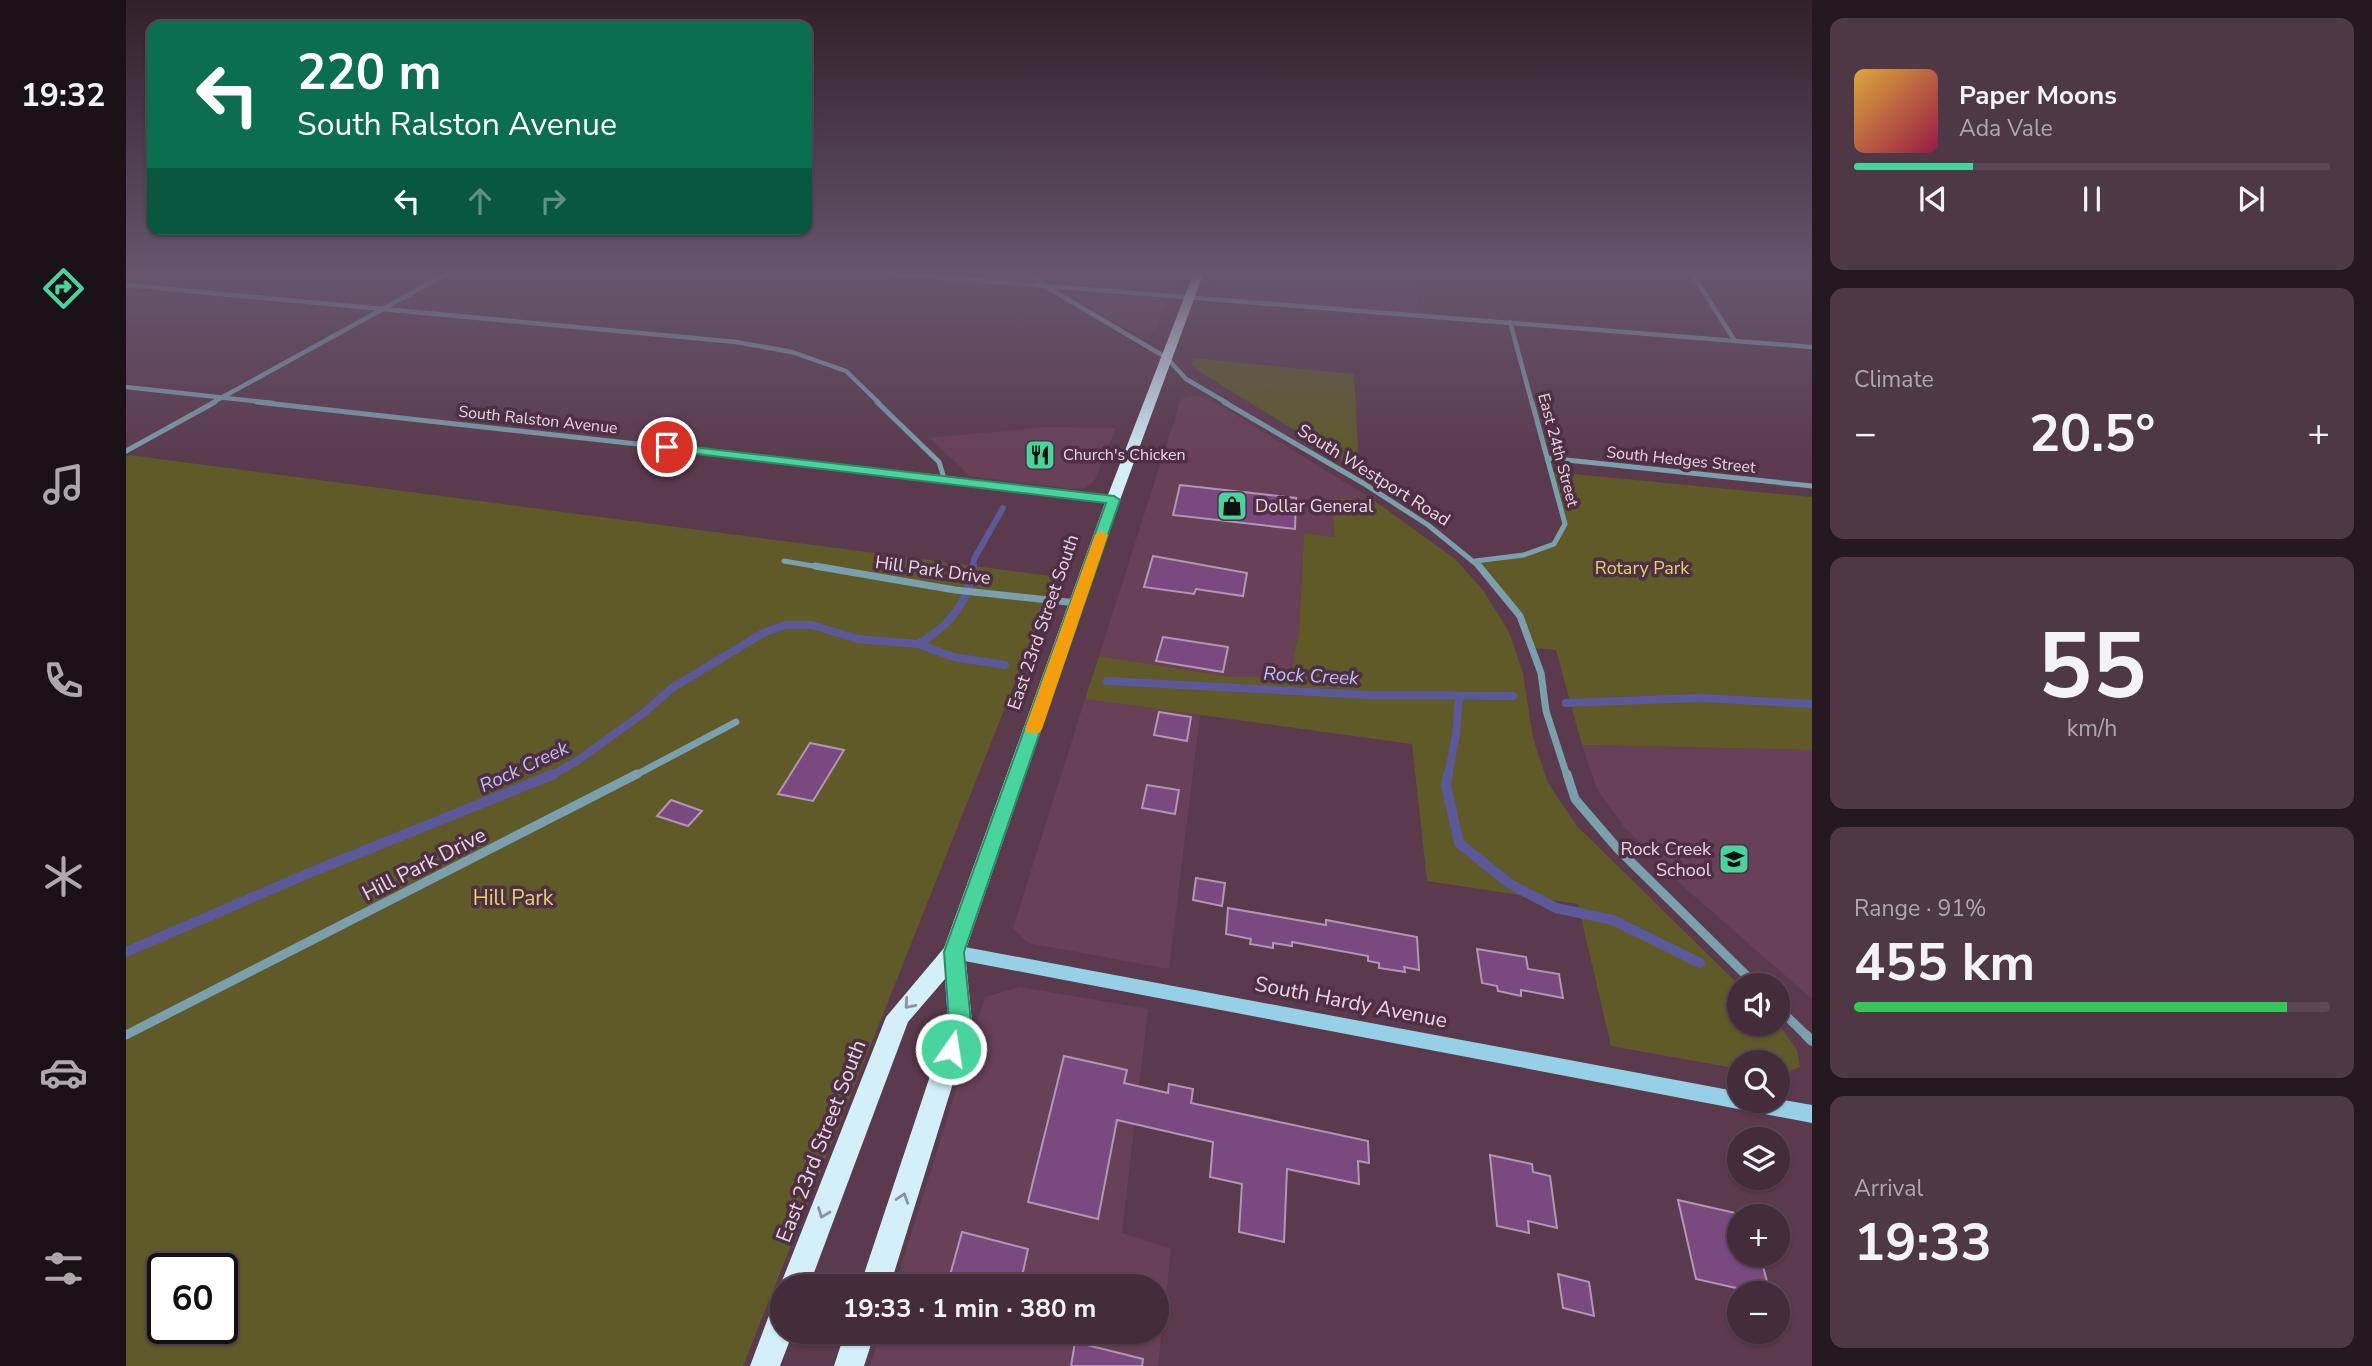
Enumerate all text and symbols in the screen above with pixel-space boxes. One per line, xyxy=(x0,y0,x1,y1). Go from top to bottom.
text: 220 m xyxy=(297,39,441,106)
icon: left xyxy=(182,49,273,140)
text: 19:32 xyxy=(21,74,105,117)
text: Paper Moons xyxy=(1959,78,2117,113)
text: South Ralston Avenue xyxy=(297,103,617,146)
text: Ada Vale xyxy=(1959,113,2053,144)
icon: previous xyxy=(1914,180,1952,218)
icon: pause xyxy=(2073,180,2111,218)
icon: next xyxy=(2232,180,2270,218)
icon: left xyxy=(388,182,426,220)
icon: ahead xyxy=(461,182,499,220)
icon: right xyxy=(534,182,572,220)
icon: directions xyxy=(39,264,88,313)
text: Climate xyxy=(1854,364,1934,395)
street label: East 24th Street xyxy=(1532,391,1584,510)
text: 20.5° xyxy=(2029,398,2155,469)
street label: South Ralston Avenue xyxy=(457,401,619,439)
text: − xyxy=(1854,408,1877,459)
text: + xyxy=(2307,408,2330,459)
pin xyxy=(637,417,697,477)
street label: South Westport Road xyxy=(1293,418,1455,532)
icon: arrive xyxy=(648,428,686,466)
restaurant icon: Church's Chicken xyxy=(1023,438,1057,472)
street label: South Hedges Street xyxy=(1605,441,1757,479)
place label: Church's Chicken xyxy=(1063,444,1186,466)
icon: music xyxy=(39,460,88,509)
shop icon: Dollar General xyxy=(1215,489,1249,523)
place label: Dollar General xyxy=(1255,494,1374,518)
street label: East 23rd Street South xyxy=(1002,531,1084,713)
street label: Hill Park Drive xyxy=(874,550,992,590)
park label: Rotary Park xyxy=(1595,556,1690,580)
text: 55 xyxy=(2037,605,2147,729)
icon: phone xyxy=(39,656,88,705)
water label: Rock Creek xyxy=(1263,661,1360,692)
text: km/h xyxy=(2067,713,2117,744)
water label: Rock Creek xyxy=(475,735,573,799)
street label: Hill Park Drive xyxy=(357,821,491,907)
place label: Rock Creek School xyxy=(1621,837,1712,882)
school or university icon: Rock Creek School xyxy=(1717,842,1751,876)
icon: climate xyxy=(39,852,88,901)
park label: Hill Park xyxy=(473,884,554,912)
text: Range · 91% xyxy=(1854,893,1986,924)
text: 455 km xyxy=(1854,927,2035,998)
street label: South Hardy Avenue xyxy=(1252,970,1450,1034)
map controls xyxy=(1727,973,1790,1344)
button: sound xyxy=(1727,973,1790,1036)
one-way arrow xyxy=(905,995,917,1008)
position arrow xyxy=(914,1012,988,1086)
street label: East 23rd Street South xyxy=(769,1036,873,1246)
icon: car xyxy=(39,1048,88,1097)
button: search xyxy=(1727,1050,1790,1113)
button: layers xyxy=(1727,1127,1790,1190)
text: Arrival xyxy=(1854,1173,1923,1204)
one-way arrow xyxy=(895,1192,909,1205)
button: + xyxy=(1727,1204,1790,1267)
one-way arrow xyxy=(818,1207,832,1219)
text: 19:33 xyxy=(1854,1207,1992,1278)
icon: filters xyxy=(39,1244,88,1293)
speed limit sign: 60 xyxy=(147,1253,238,1344)
button: − xyxy=(1727,1281,1790,1344)
text: 19:33 · 1 min · 380 m xyxy=(843,1291,1096,1326)

